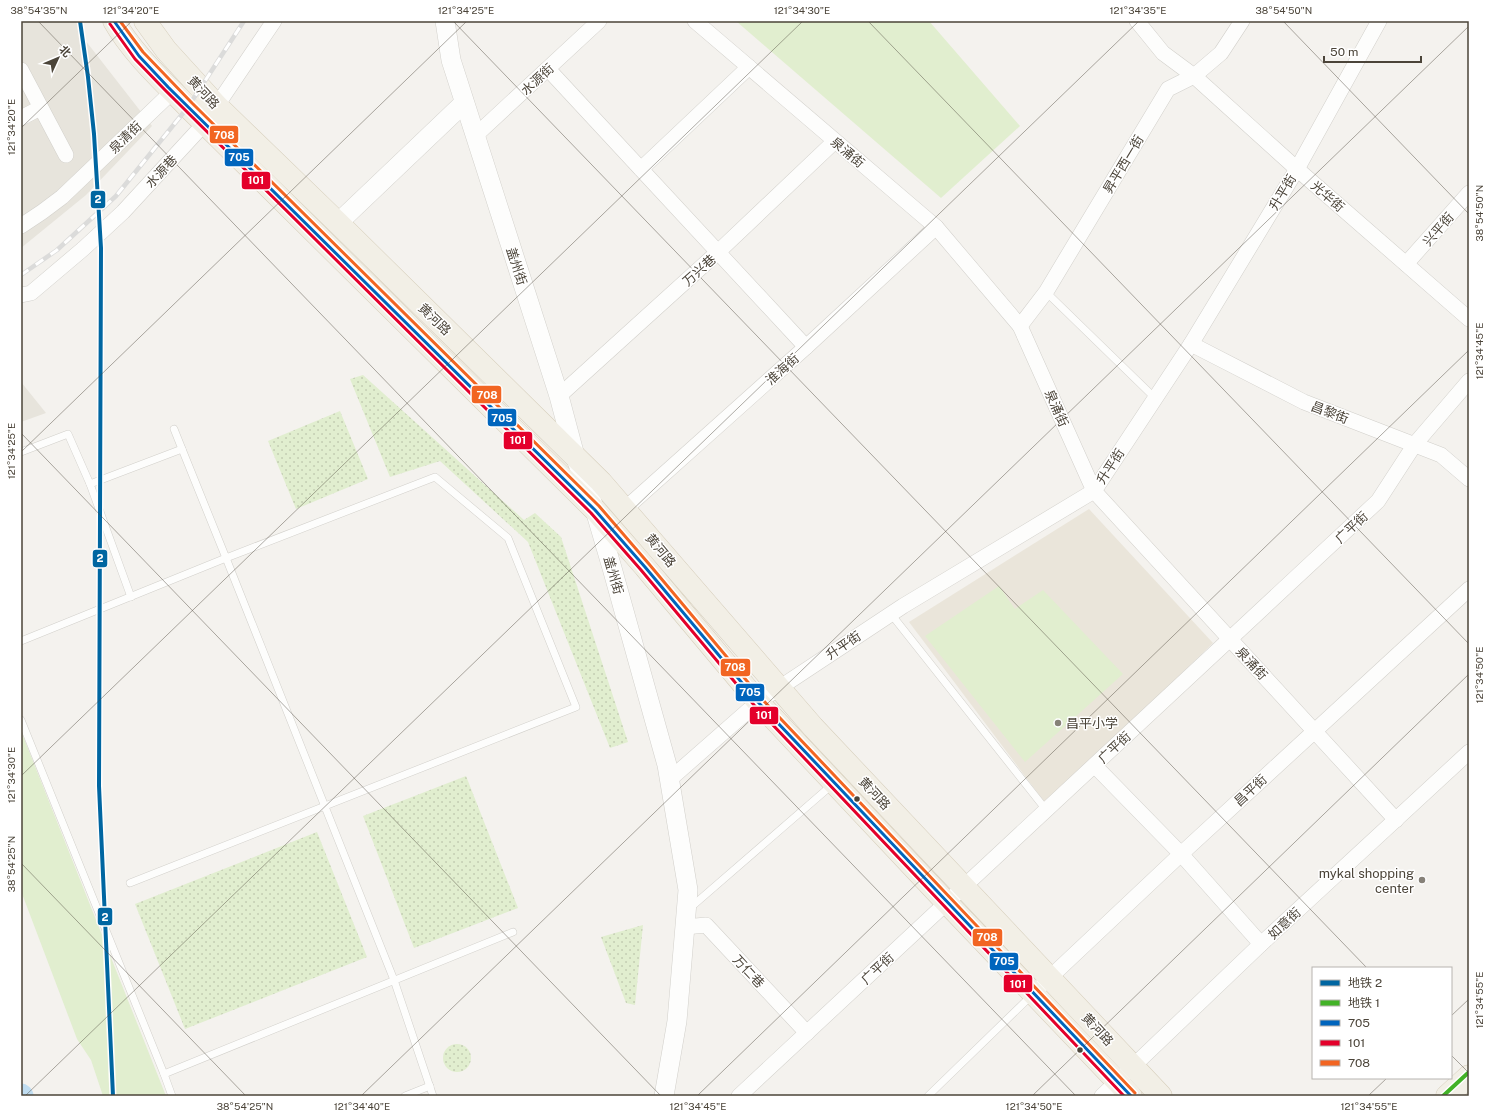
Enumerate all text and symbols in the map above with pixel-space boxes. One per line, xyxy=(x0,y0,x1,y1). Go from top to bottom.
text: 38°54'35"N xyxy=(10,4,68,16)
text: 121°34'20"E xyxy=(103,4,159,16)
text: 121°34'25"E xyxy=(438,4,494,16)
text: 121°34'30"E xyxy=(774,4,830,16)
text: 121°34'35"E xyxy=(1110,4,1166,16)
text: 38°54'50"N xyxy=(1256,4,1312,16)
north arrow xyxy=(38,38,78,78)
scale bar xyxy=(1324,38,1421,64)
text: 北 xyxy=(57,43,73,59)
text: 50 m xyxy=(1330,45,1358,59)
street label: 水源街 xyxy=(518,61,557,98)
street label: 黄河路 xyxy=(185,73,222,112)
text: 121°34'20"E xyxy=(5,99,17,155)
street label: 泉清街 xyxy=(106,118,145,156)
line badge: 708 xyxy=(209,125,239,144)
text: 708 xyxy=(213,129,235,141)
street label: 昇平西一街 xyxy=(1100,133,1147,196)
street label: 泉涌街 xyxy=(828,134,867,171)
line badge: 705 xyxy=(224,148,254,167)
text: 705 xyxy=(228,151,250,163)
street label: 水源巷 xyxy=(143,152,180,191)
line badge: 101 xyxy=(241,171,271,190)
street label: 升平街 xyxy=(1266,172,1299,213)
text: 101 xyxy=(248,174,264,186)
street label: 光华街 xyxy=(1308,178,1347,215)
text: 38°54'50"N xyxy=(1473,185,1485,241)
line badge: 2 xyxy=(90,190,106,209)
text: 2 xyxy=(95,193,102,205)
street label: 兴平街 xyxy=(1420,210,1457,249)
street label: 盖州街 xyxy=(503,245,530,287)
street label: 万兴巷 xyxy=(680,252,719,289)
street label: 黄河路 xyxy=(415,300,454,338)
text: 121°34'45"E xyxy=(1473,323,1485,379)
street label: 淮海街 xyxy=(763,351,802,388)
line badge: 708 xyxy=(471,385,502,404)
street label: 泉涌街 xyxy=(1042,387,1071,429)
text: 708 xyxy=(476,389,498,401)
street label: 昌黎街 xyxy=(1309,398,1351,426)
line badge: 705 xyxy=(487,408,517,427)
text: 705 xyxy=(491,412,513,424)
text: 121°34'25"E xyxy=(5,423,17,479)
line badge: 101 xyxy=(503,431,533,450)
text: 101 xyxy=(510,434,526,446)
street label: 升平街 xyxy=(1094,446,1127,487)
street label: 广平街 xyxy=(1332,509,1371,546)
street label: 黄河路 xyxy=(642,531,679,570)
line badge: 2 xyxy=(92,549,108,568)
text: 2 xyxy=(97,552,104,564)
street label: 盖州街 xyxy=(601,554,626,596)
street label: 升平街 xyxy=(823,628,864,663)
street label: 泉涌街 xyxy=(1233,644,1270,683)
text: 121°34'50"E xyxy=(1473,647,1485,703)
line badge: 708 xyxy=(720,658,751,677)
text: 708 xyxy=(724,661,746,673)
line badge: 705 xyxy=(735,683,765,702)
text: 705 xyxy=(739,686,761,698)
line badge: 101 xyxy=(749,706,779,725)
text: 101 xyxy=(756,709,772,721)
place label: 昌平小学 xyxy=(1066,716,1118,731)
marker: 昌平小学 xyxy=(1053,718,1063,728)
street label: 广平街 xyxy=(1095,729,1134,766)
text: 121°34'30"E xyxy=(5,747,17,803)
street label: 昌平街 xyxy=(1231,772,1270,809)
street label: 黄河路 xyxy=(856,774,893,813)
unlabelled marker xyxy=(852,794,862,804)
text: 38°54'25"N xyxy=(5,836,17,892)
place label: mykal shopping center xyxy=(1319,866,1414,896)
marker: mykal shopping center xyxy=(1417,875,1427,885)
street label: 如意街 xyxy=(1265,905,1304,942)
line badge: 2 xyxy=(97,907,113,926)
text: 2 xyxy=(102,911,109,923)
line badge: 708 xyxy=(972,928,1003,947)
text: 708 xyxy=(976,931,998,943)
street label: 广平街 xyxy=(858,950,897,987)
street label: 万仁巷 xyxy=(730,952,767,991)
line badge: 705 xyxy=(989,952,1019,971)
text: 705 xyxy=(993,955,1015,967)
legend xyxy=(1312,967,1452,1079)
text: 121°34'55"E xyxy=(1473,971,1485,1029)
line badge: 101 xyxy=(1003,974,1033,993)
text: 地铁 2 xyxy=(1348,976,1382,990)
text: 101 xyxy=(1010,978,1026,990)
text: 地铁 1 xyxy=(1348,996,1380,1010)
street label: 黄河路 xyxy=(1079,1010,1116,1049)
text: 705 xyxy=(1348,1016,1370,1030)
text: 101 xyxy=(1348,1036,1365,1050)
unlabelled marker xyxy=(1075,1045,1085,1055)
text: 708 xyxy=(1348,1056,1370,1070)
text: 38°54'25"N xyxy=(217,1100,273,1112)
text: 121°34'40"E xyxy=(334,1100,390,1112)
text: 121°34'45"E xyxy=(670,1100,726,1112)
text: 121°34'50"E xyxy=(1006,1100,1062,1112)
text: 121°34'55"E xyxy=(1340,1100,1398,1112)

